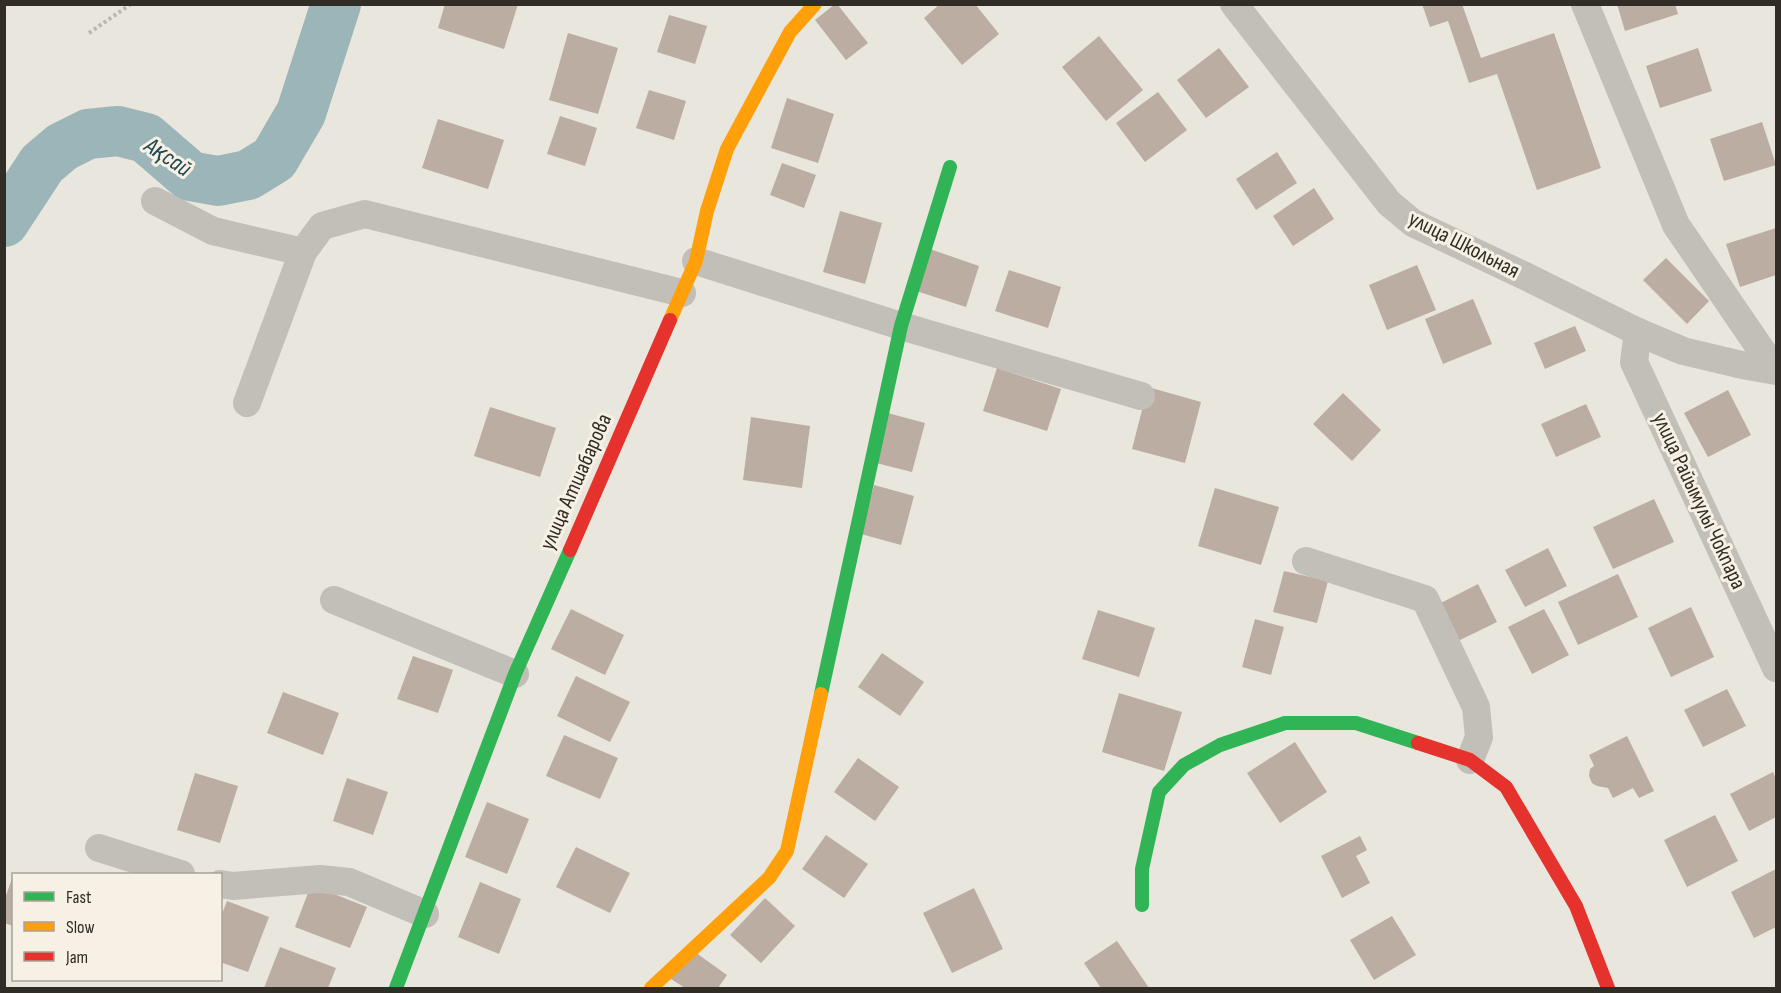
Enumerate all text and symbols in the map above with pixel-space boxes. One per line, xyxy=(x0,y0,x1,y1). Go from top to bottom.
water label: Ақсай xyxy=(138,130,197,183)
street label: улица Школьная xyxy=(1404,205,1524,285)
street label: улица Райымулы Чокпара xyxy=(1646,408,1752,594)
street label: улица Атшабарова xyxy=(534,410,618,554)
legend xyxy=(12,873,222,981)
text: Fast xyxy=(66,887,92,908)
text: Slow xyxy=(66,917,95,938)
text: Jam xyxy=(65,947,88,968)

